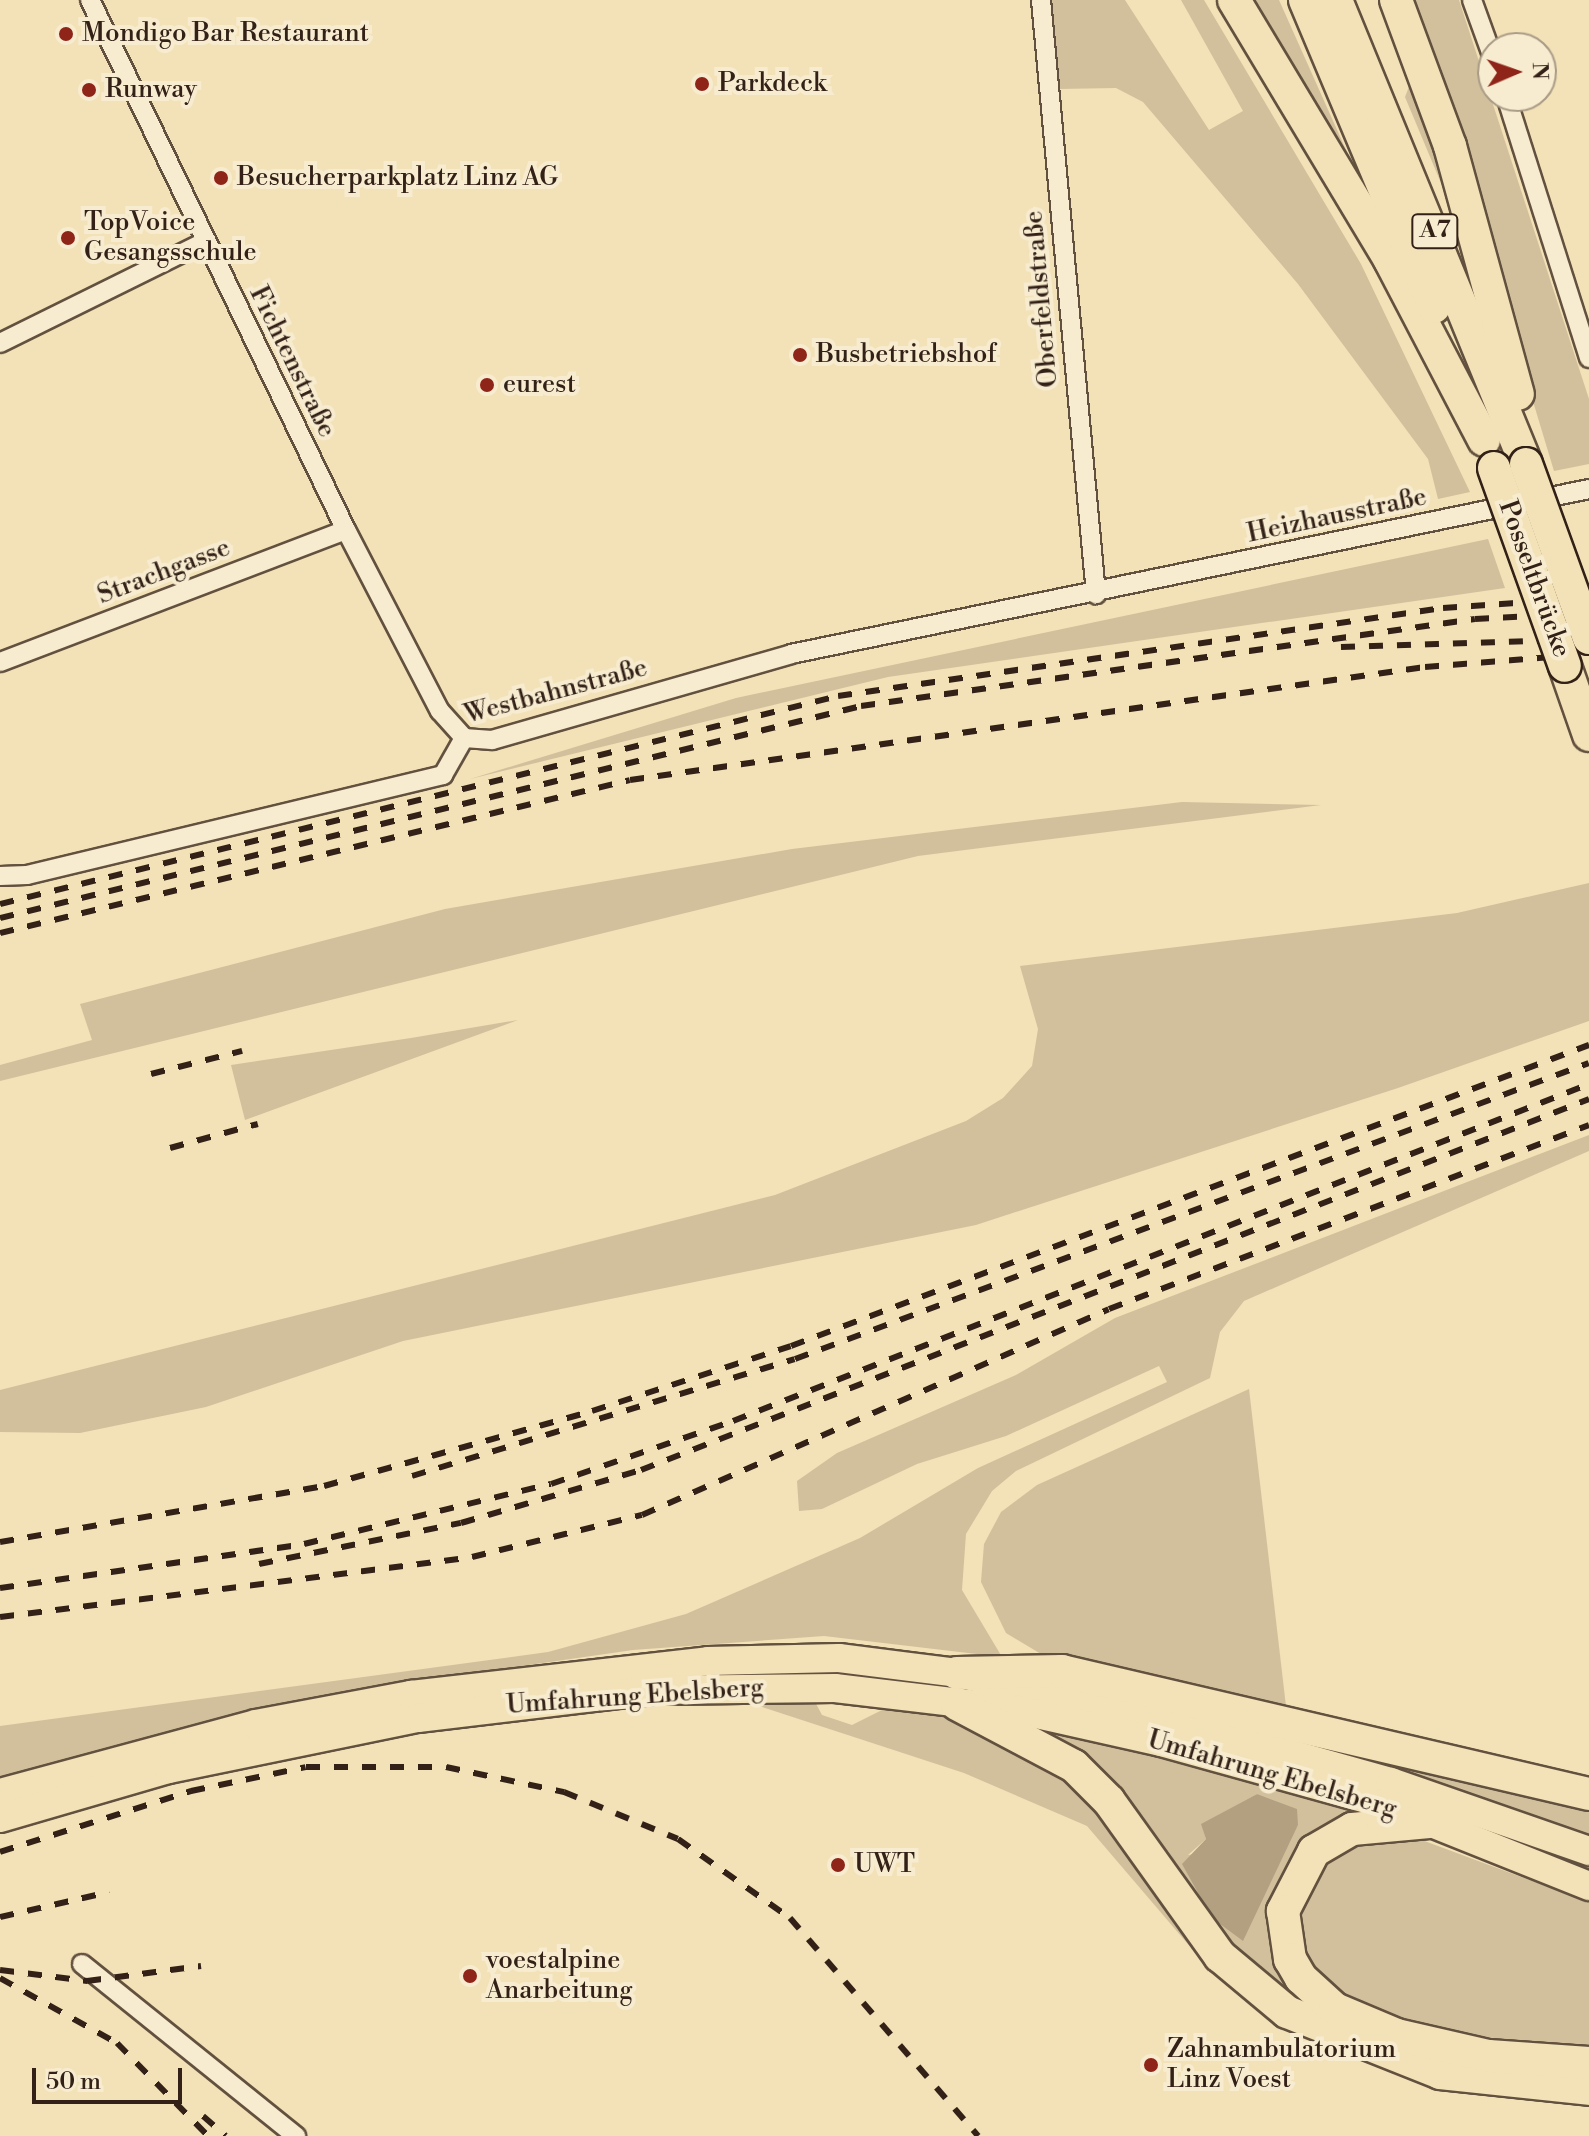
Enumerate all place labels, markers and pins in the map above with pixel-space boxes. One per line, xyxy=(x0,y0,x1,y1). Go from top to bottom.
place label: Mondigo Bar Restaurant xyxy=(82,18,369,50)
marker: Mondigo Bar Restaurant xyxy=(57,25,75,43)
place label: Parkdeck xyxy=(718,68,827,100)
place label: Runway xyxy=(105,74,197,106)
marker: Parkdeck xyxy=(693,75,711,93)
marker: Runway xyxy=(80,81,98,99)
place label: Besucherparkplatz Linz AG xyxy=(237,162,558,194)
marker: Besucherparkplatz Linz AG xyxy=(212,169,230,187)
place label: TopVoice Gesangsschule xyxy=(84,207,257,268)
marker: TopVoice Gesangsschule xyxy=(59,229,77,247)
place label: Busbetriebshof xyxy=(816,339,996,371)
marker: Busbetriebshof xyxy=(791,346,809,364)
place label: eurest xyxy=(503,369,576,401)
marker: eurest xyxy=(478,376,496,394)
place label: UWT xyxy=(854,1849,915,1881)
marker: UWT xyxy=(829,1856,847,1874)
place label: voestalpine Anarbeitung xyxy=(486,1945,633,2006)
marker: voestalpine Anarbeitung xyxy=(461,1967,479,1985)
place label: Zahnambulatorium Linz Voest xyxy=(1167,2034,1396,2096)
marker: Zahnambulatorium Linz Voest xyxy=(1142,2056,1160,2074)

